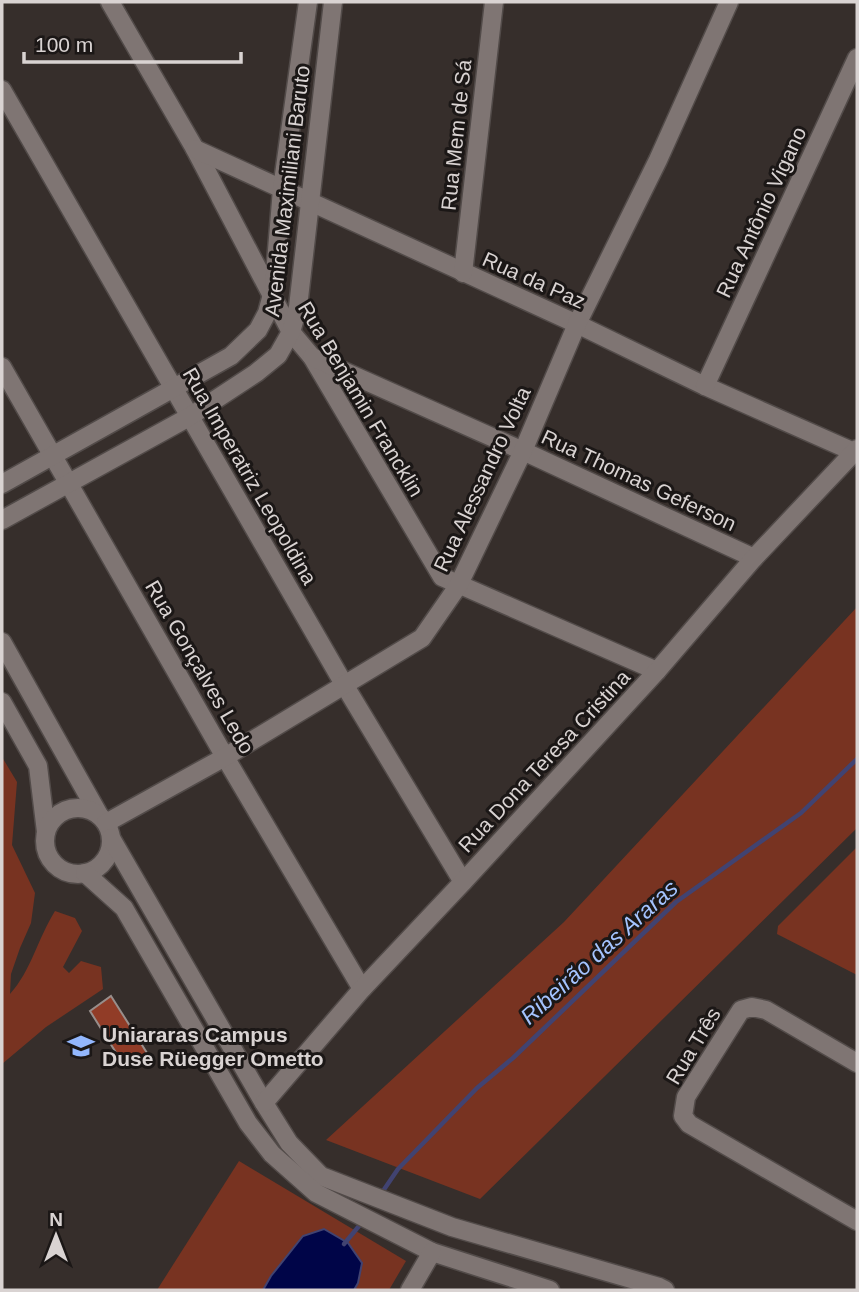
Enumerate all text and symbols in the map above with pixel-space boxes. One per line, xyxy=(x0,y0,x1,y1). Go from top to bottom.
scale bar xyxy=(24,21,242,65)
text: 100 m xyxy=(35,33,93,56)
street label: Rua Mem de Sá xyxy=(437,58,475,212)
street label: Avenida Maximiliani Baruto xyxy=(260,64,314,318)
street label: Rua Antônio Vigano xyxy=(711,123,811,301)
street label: Rua da Paz xyxy=(479,247,589,313)
street label: Rua Benjamin Francklin xyxy=(294,298,428,500)
street label: Rua Imperatriz Leopoldina xyxy=(178,364,322,589)
street label: Rua Alessandro Volta xyxy=(429,383,535,575)
street label: Rua Thomas Geferson xyxy=(538,425,740,535)
street label: Rua Gonçalves Ledo xyxy=(141,576,259,758)
street label: Rua Dona Teresa Cristina xyxy=(454,665,634,857)
water label: Ribeirão das Araras xyxy=(515,874,683,1029)
street label: Rua Três xyxy=(661,1004,725,1088)
place label: Uniararas Campus Duse Rüegger Ometto xyxy=(102,1023,324,1070)
school or university icon: Uniararas Campus Duse Rüegger Ometto xyxy=(66,1031,96,1061)
north arrow xyxy=(21,1201,91,1271)
text: N xyxy=(49,1209,63,1230)

